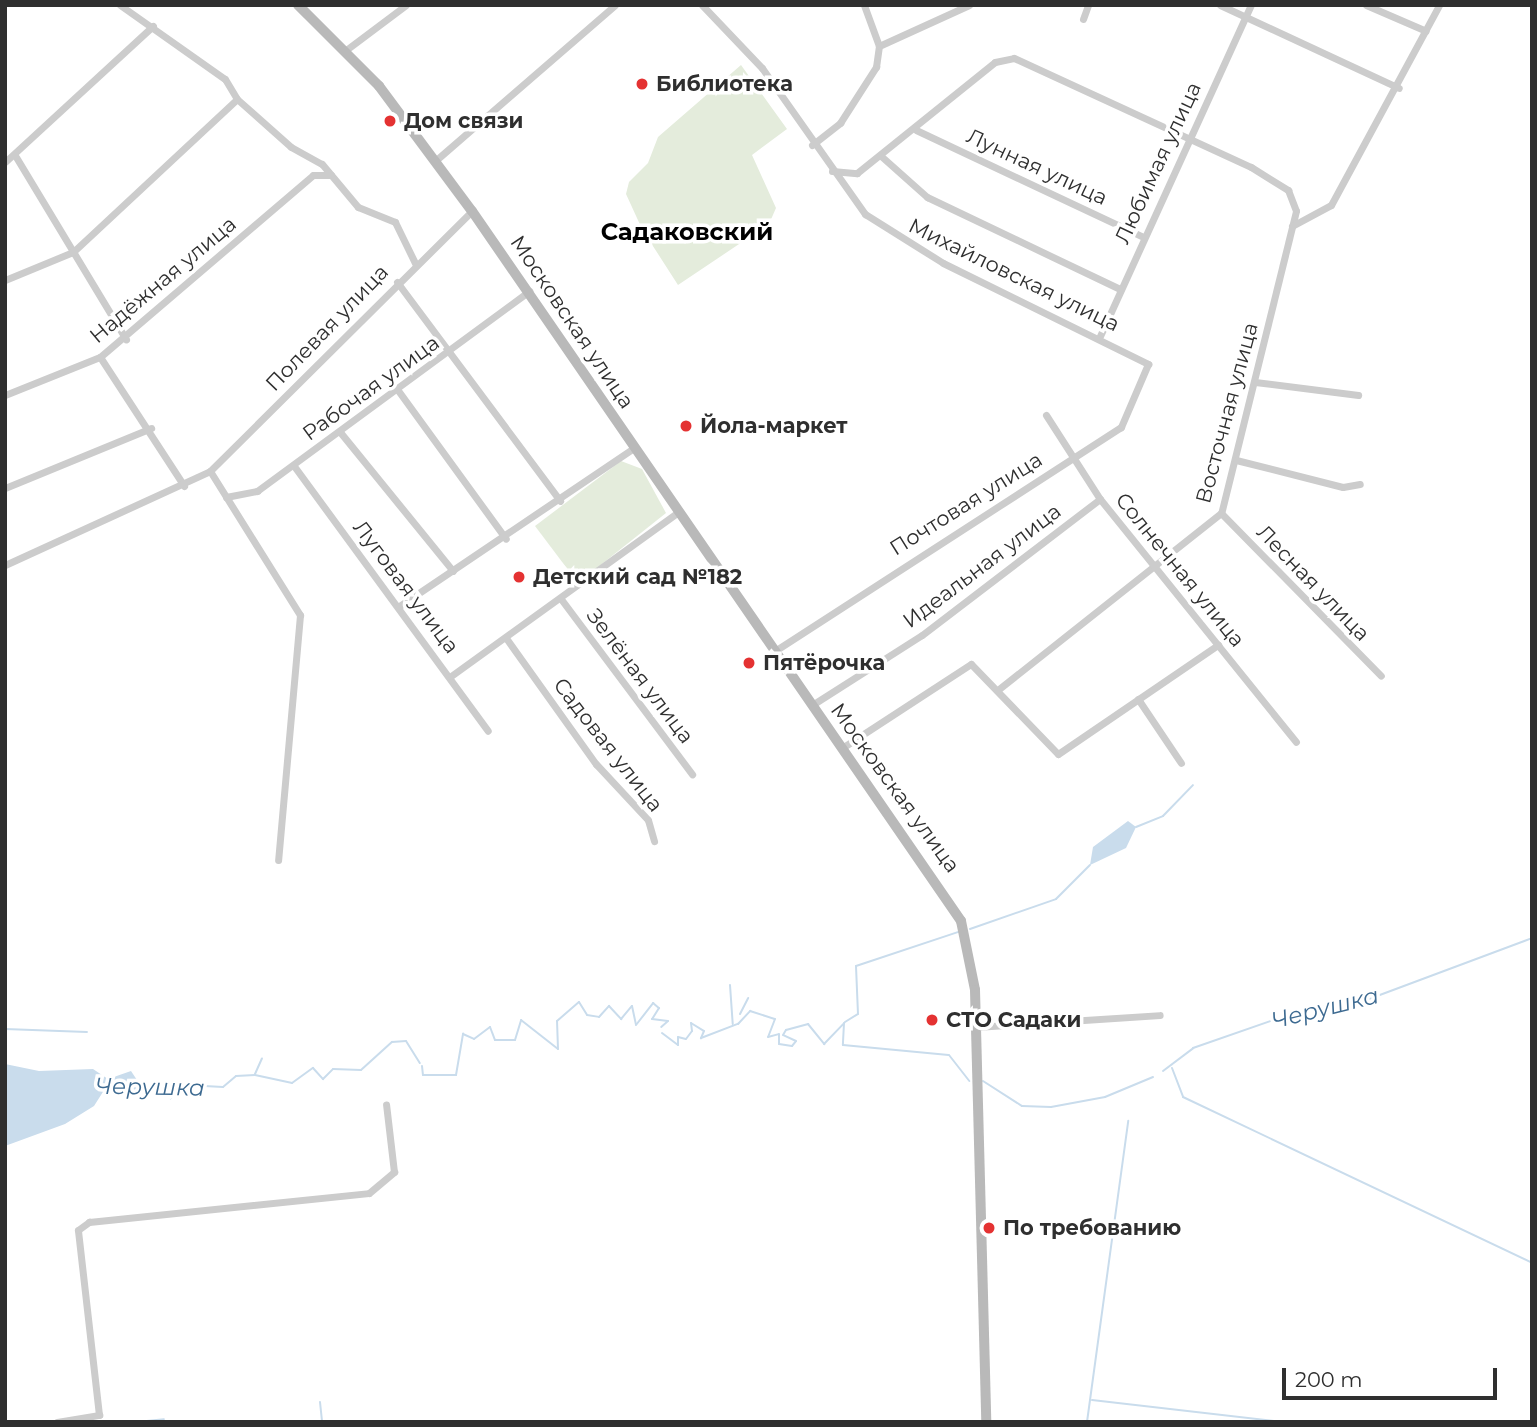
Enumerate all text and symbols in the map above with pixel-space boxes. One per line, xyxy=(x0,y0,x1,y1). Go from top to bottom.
place label: Библиотека xyxy=(656,71,793,97)
marker: Библиотека xyxy=(634,76,650,92)
street label: Любимая улица xyxy=(1109,78,1207,248)
place label: Дом связи xyxy=(404,108,523,134)
marker: Дом связи xyxy=(382,113,398,129)
street label: Лунная улица xyxy=(963,123,1111,211)
street label: Надёжная улица xyxy=(85,211,241,349)
street label: Михайловская улица xyxy=(904,213,1124,337)
district label: Садаковский xyxy=(601,218,773,246)
street label: Московская улица xyxy=(505,231,639,413)
street label: Полевая улица xyxy=(260,260,394,396)
street label: Восточная улица xyxy=(1191,320,1263,506)
street label: Рабочая улица xyxy=(298,330,444,446)
place label: Йола-маркет xyxy=(700,413,847,439)
marker: Йола-маркет xyxy=(678,418,694,434)
street label: Почтовая улица xyxy=(885,447,1047,561)
street label: Солнечная улица xyxy=(1110,488,1250,652)
street label: Идеальная улица xyxy=(898,498,1066,634)
street label: Луговая улица xyxy=(348,516,464,658)
street label: Лесная улица xyxy=(1251,520,1375,646)
place label: Детский сад №182 xyxy=(533,564,742,590)
marker: Детский сад №182 xyxy=(511,569,527,585)
street label: Зелёная улица xyxy=(581,604,699,748)
place label: Пятёрочка xyxy=(763,650,885,676)
marker: Пятёрочка xyxy=(741,655,757,671)
street label: Садовая улица xyxy=(548,673,668,817)
street label: Московская улица xyxy=(825,698,965,878)
water label: Черушка xyxy=(1268,981,1382,1035)
place label: СТО Садаки xyxy=(946,1007,1081,1033)
marker: СТО Садаки xyxy=(924,1012,940,1028)
water label: Черушка xyxy=(95,1072,205,1102)
place label: По требованию xyxy=(1003,1215,1181,1241)
marker: По требованию xyxy=(981,1220,997,1236)
scale bar xyxy=(1285,1354,1500,1398)
text: 200 m xyxy=(1295,1367,1362,1392)

